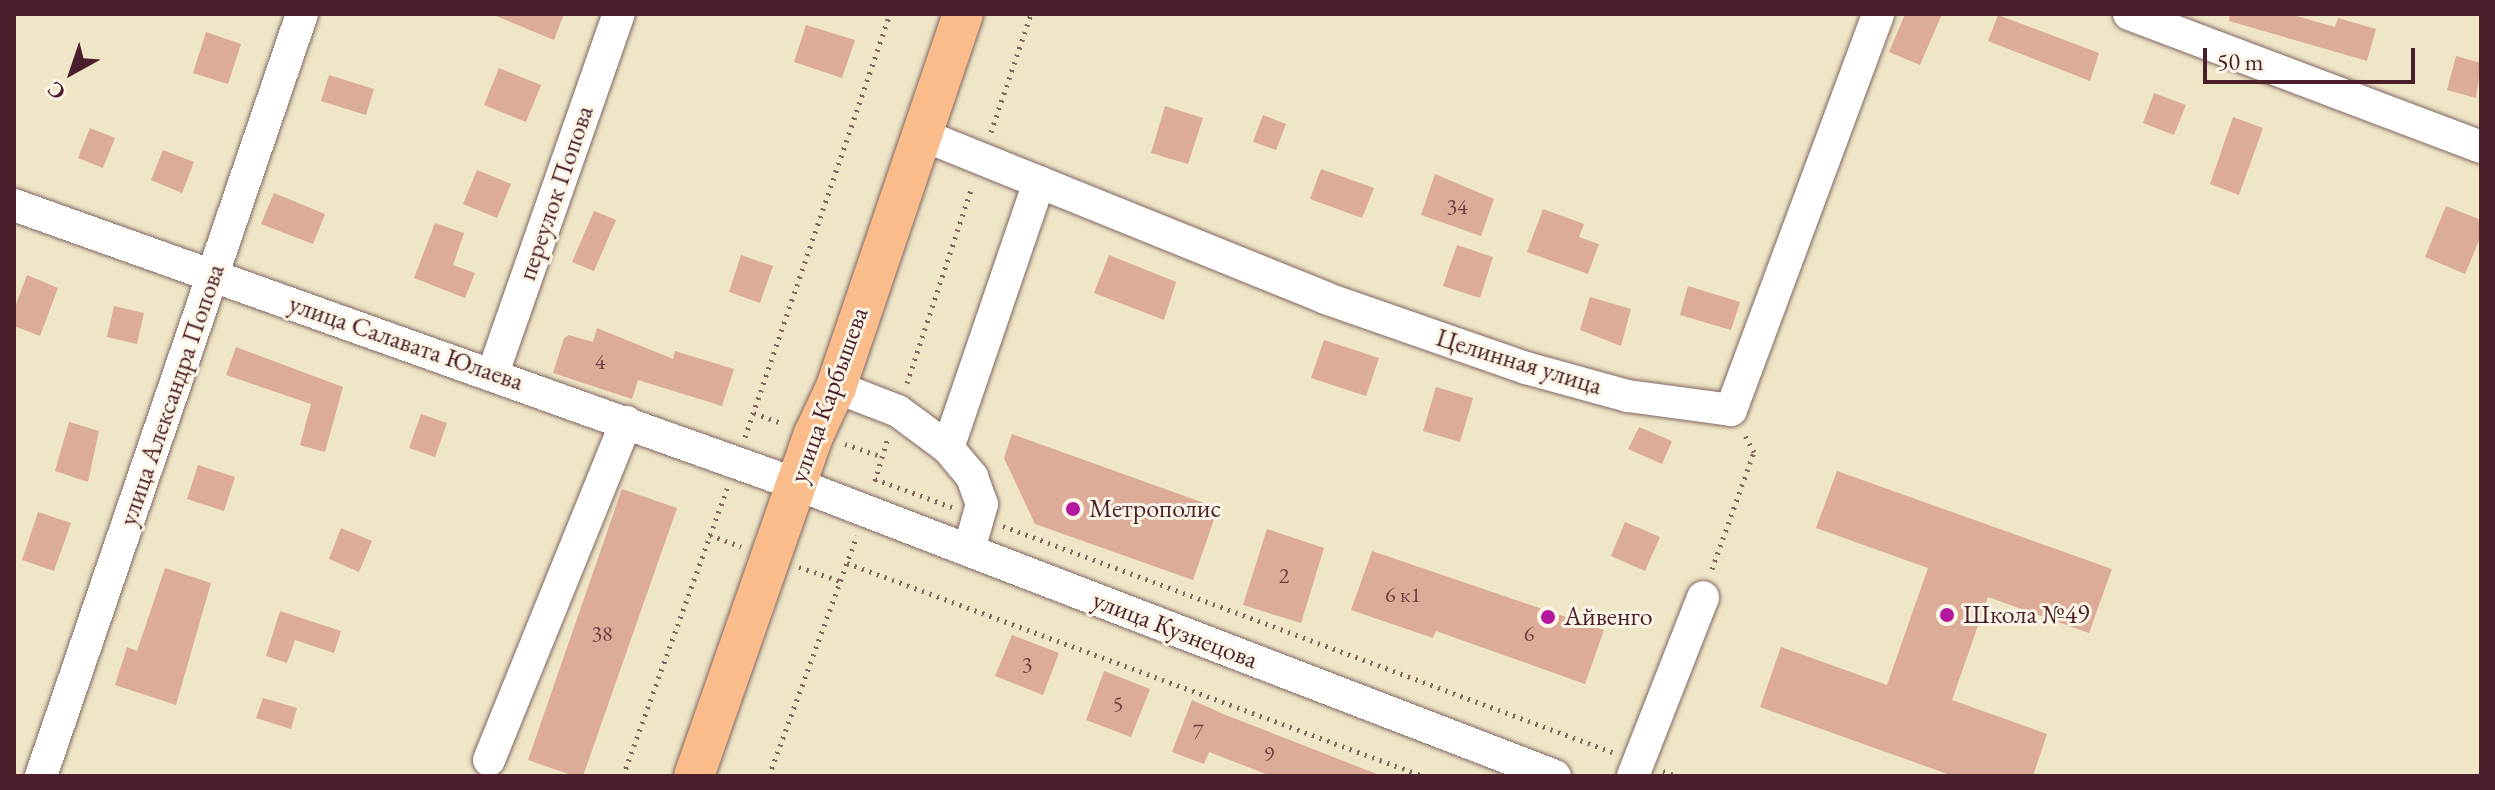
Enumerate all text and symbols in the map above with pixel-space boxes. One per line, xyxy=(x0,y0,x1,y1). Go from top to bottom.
north arrow xyxy=(32,32,112,112)
scale bar xyxy=(2207,32,2419,82)
text: 50 m xyxy=(2217,46,2264,77)
text: С xyxy=(41,75,72,107)
street label: переулок Попова xyxy=(512,102,600,284)
house number: 34 xyxy=(1446,194,1468,220)
street label: улица Александра Попова xyxy=(113,260,231,530)
street label: улица Салавата Юлаева xyxy=(285,288,527,398)
street label: улица Карбышева xyxy=(783,303,875,487)
street label: Целинная улица xyxy=(1432,322,1606,402)
house number: 4 xyxy=(595,349,605,375)
place label: Метрополис xyxy=(1089,493,1221,525)
marker: Метрополис xyxy=(1064,500,1082,518)
house number: 2 xyxy=(1279,563,1289,589)
house number: 6 к1 xyxy=(1385,582,1421,608)
street label: улица Кузнецова xyxy=(1088,584,1262,676)
place label: Школа №49 xyxy=(1963,599,2090,631)
place label: Айвенго xyxy=(1564,601,1653,633)
marker: Школа №49 xyxy=(1938,606,1956,624)
marker: Айвенго xyxy=(1539,608,1557,626)
house number: 38 xyxy=(591,621,613,647)
house number: 6 xyxy=(1524,621,1534,647)
house number: 3 xyxy=(1022,652,1032,678)
house number: 5 xyxy=(1113,691,1123,717)
house number: 7 xyxy=(1193,719,1203,745)
house number: 9 xyxy=(1264,741,1274,767)

